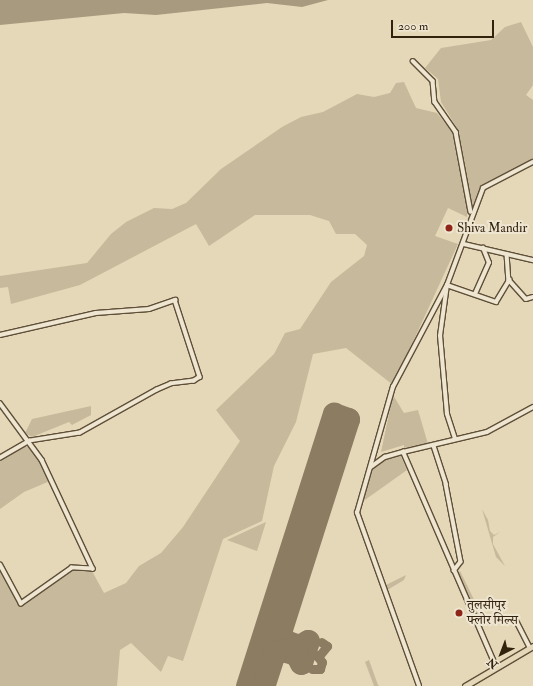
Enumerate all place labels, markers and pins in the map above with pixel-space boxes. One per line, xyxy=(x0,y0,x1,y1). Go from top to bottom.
place label: Shiva Mandir xyxy=(457,220,527,236)
marker: Shiva Mandir xyxy=(444,223,454,233)
place label: तुलसीपुर फ्लोर मिल्स xyxy=(467,598,518,629)
marker: तुलसीपुर फ्लोर मिल्स xyxy=(454,608,464,618)

